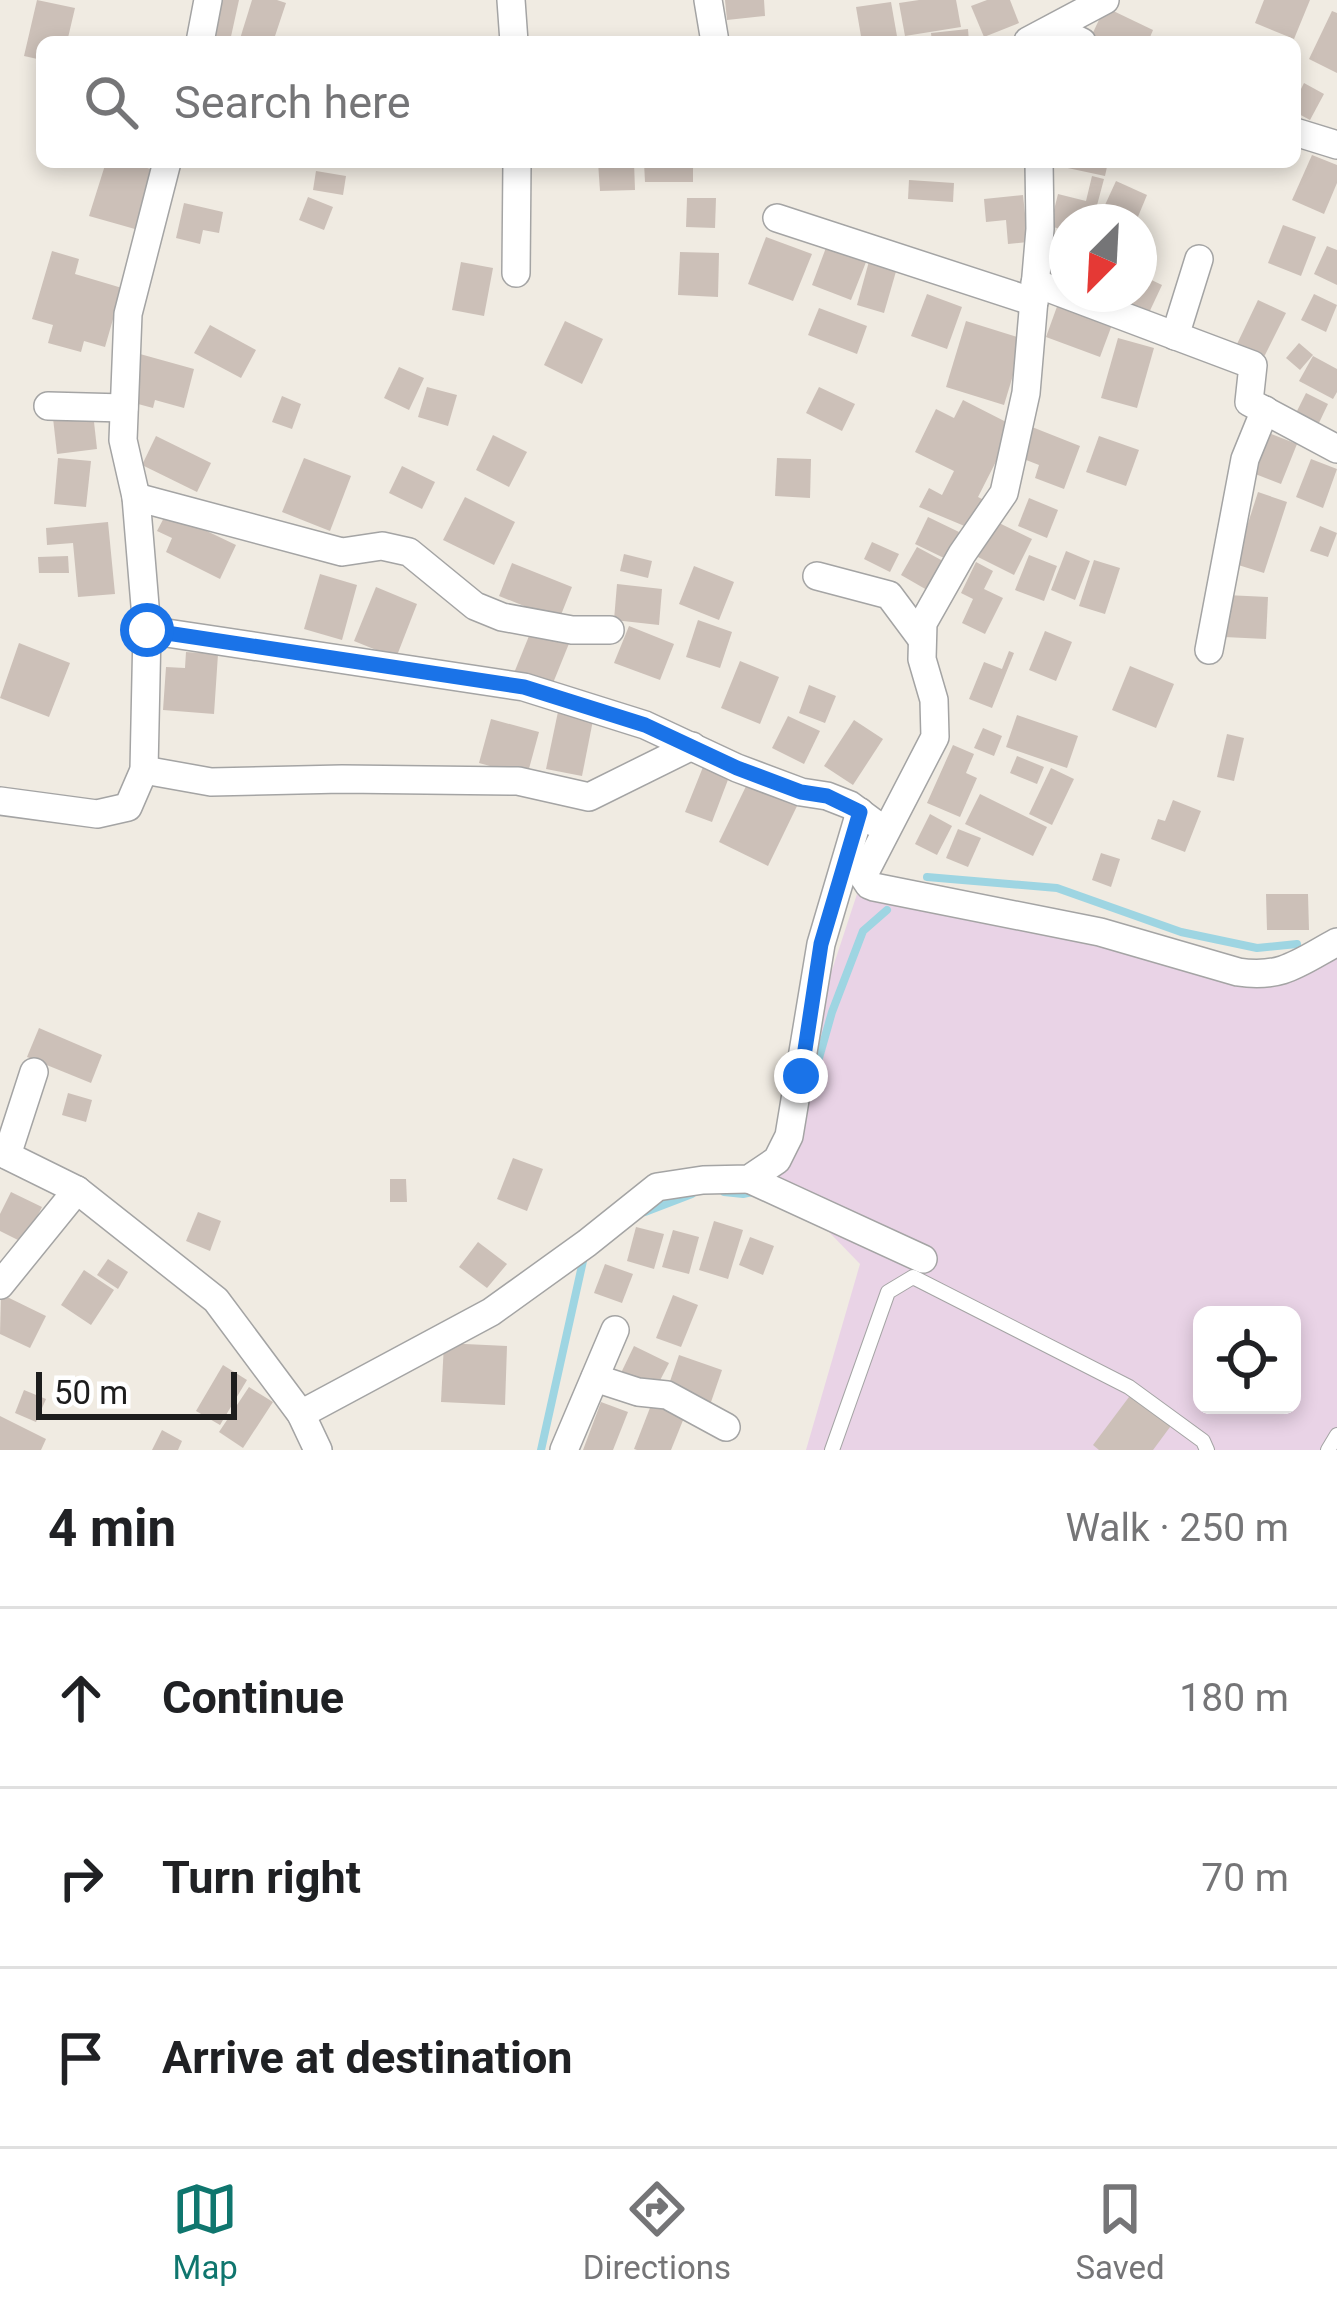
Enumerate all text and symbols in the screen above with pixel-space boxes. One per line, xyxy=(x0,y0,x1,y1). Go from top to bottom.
search box xyxy=(36,36,1301,168)
icon: search xyxy=(78,69,144,135)
text: Search here xyxy=(174,76,411,129)
north arrow xyxy=(1049,204,1157,312)
route start xyxy=(120,603,174,657)
route end xyxy=(774,1049,828,1103)
map controls xyxy=(1193,1306,1301,1414)
button: locate xyxy=(1193,1306,1301,1414)
scale bar xyxy=(36,1366,237,1419)
text: 50 m xyxy=(54,1373,128,1412)
text: 4 min xyxy=(48,1499,176,1558)
text: Walk · 250 m xyxy=(1065,1505,1289,1551)
icon: ahead xyxy=(48,1665,114,1731)
text: Continue xyxy=(162,1671,344,1724)
text: 180 m xyxy=(1179,1675,1289,1721)
icon: right xyxy=(48,1845,114,1911)
text: Turn right xyxy=(162,1851,361,1904)
text: 70 m xyxy=(1201,1855,1289,1901)
icon: arrive xyxy=(48,2025,114,2091)
text: Arrive at destination xyxy=(162,2031,573,2084)
tab: Map xyxy=(172,2176,238,2287)
tab: Directions xyxy=(583,2176,731,2287)
tab: Saved xyxy=(1076,2176,1165,2287)

